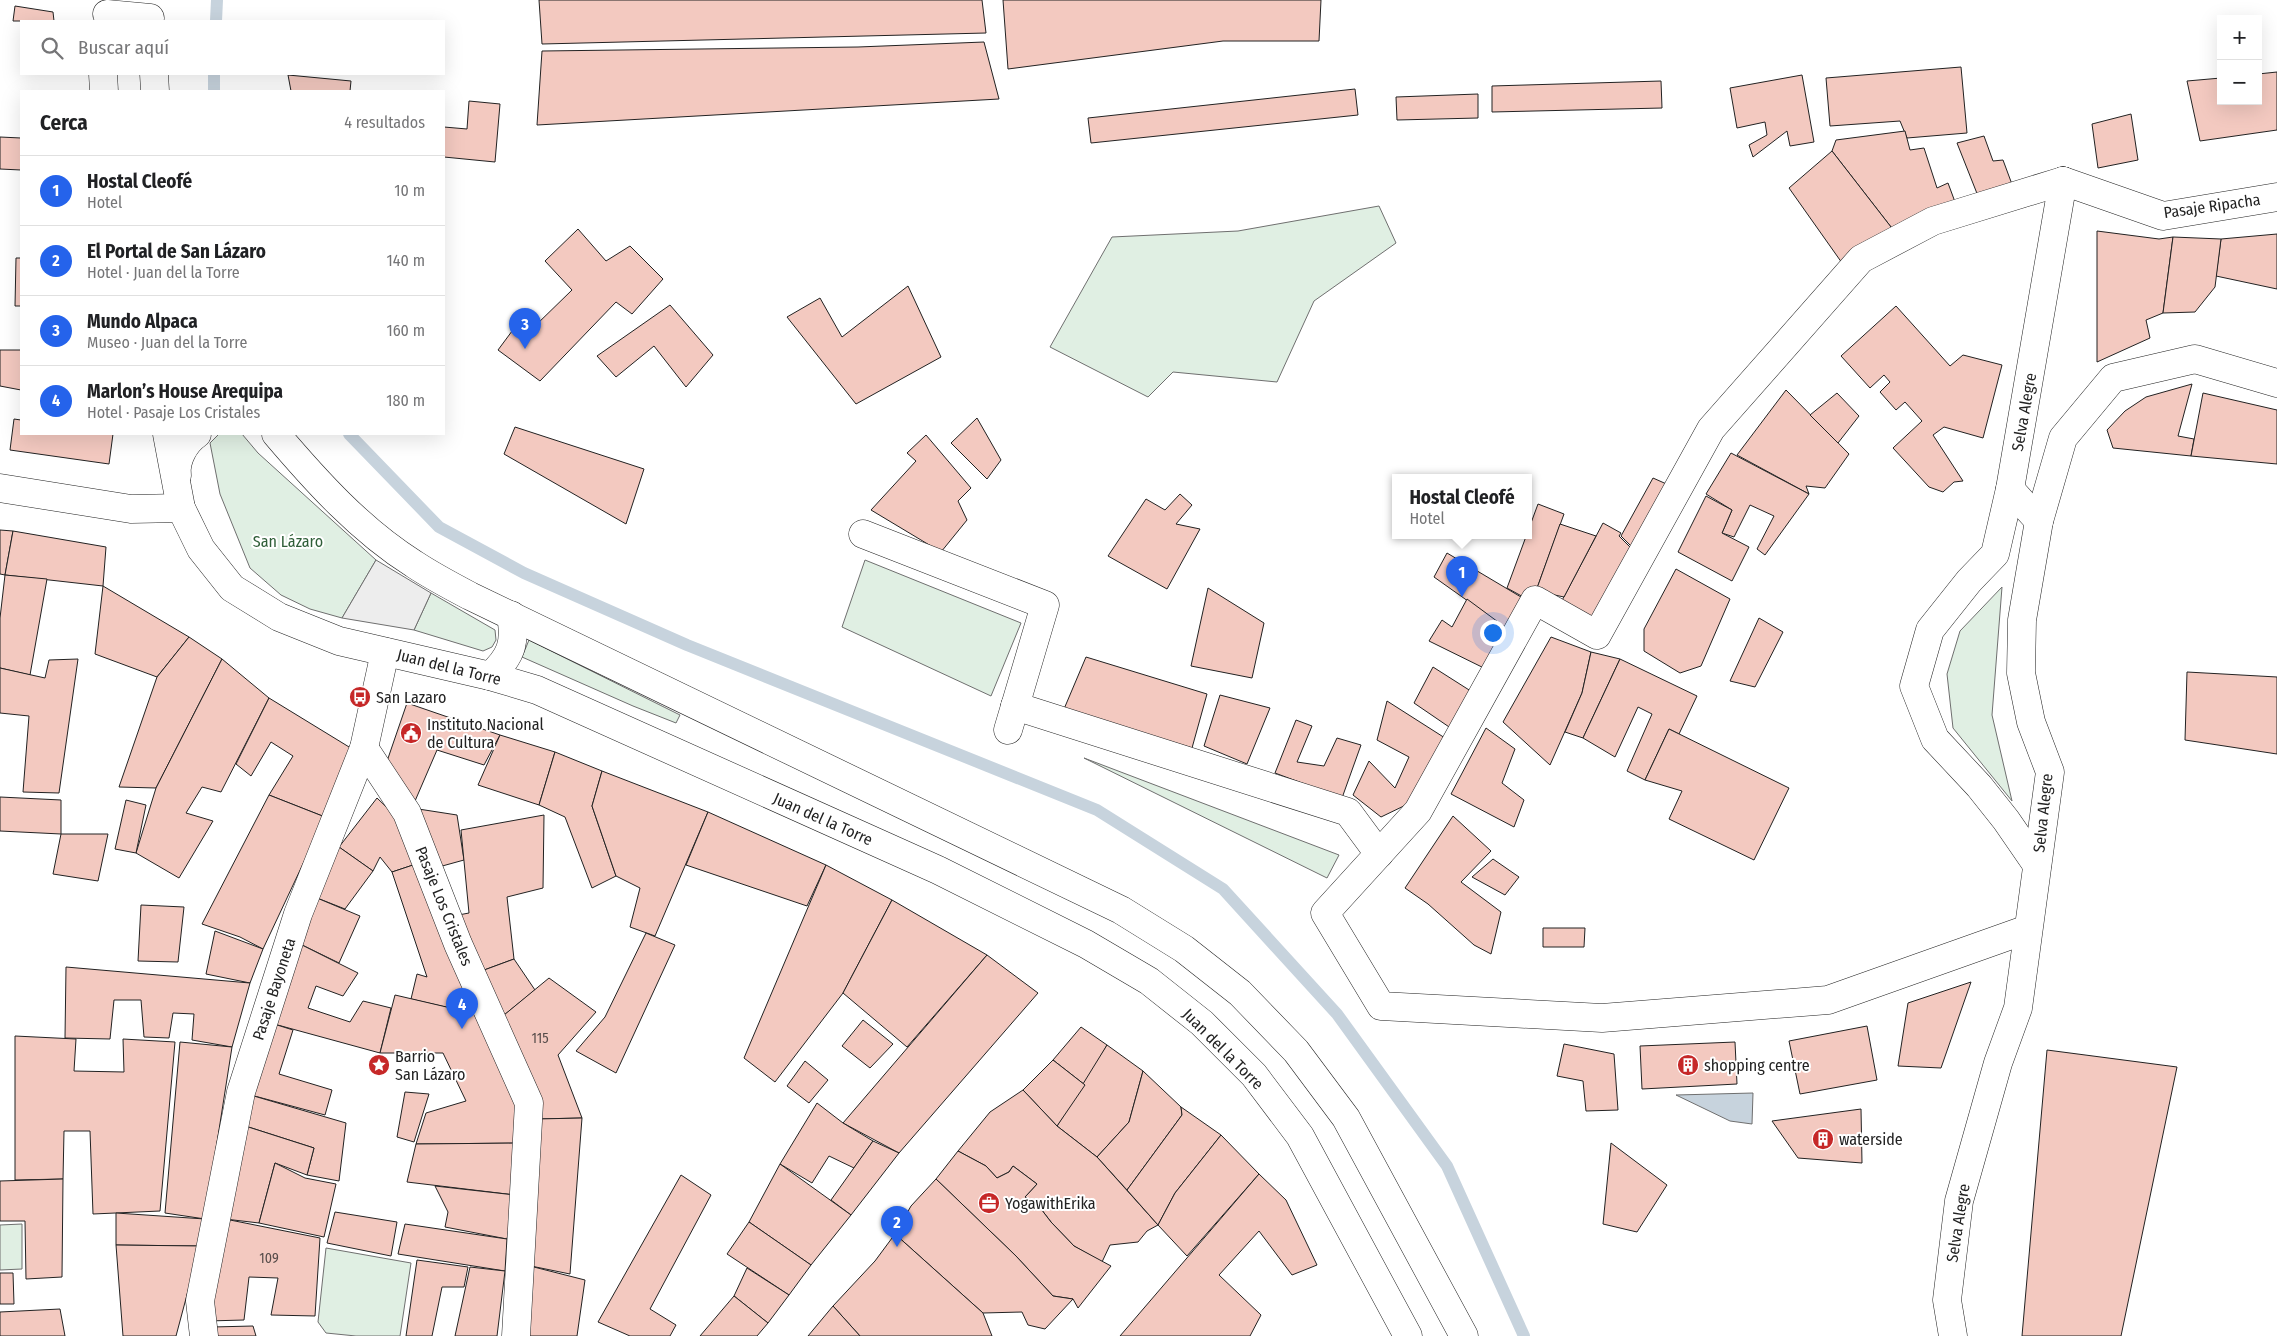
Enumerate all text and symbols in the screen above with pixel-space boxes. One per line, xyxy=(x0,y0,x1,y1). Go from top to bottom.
map controls xyxy=(2217,15,2262,105)
button: + xyxy=(2217,15,2262,60)
search box xyxy=(20,20,445,75)
icon: search xyxy=(38,34,66,62)
text: Buscar aquí xyxy=(78,36,169,59)
button: − xyxy=(2217,60,2262,105)
text: Cerca xyxy=(40,110,88,136)
text: 4 resultados xyxy=(344,113,425,132)
text: Hostal Cleofé xyxy=(87,170,192,193)
text: 1 xyxy=(53,181,59,200)
text: 10 m xyxy=(394,181,425,200)
street label: Pasaje Ripacha xyxy=(2162,190,2262,222)
text: Hotel xyxy=(87,193,122,212)
text: El Portal de San Lázaro xyxy=(87,240,266,263)
text: 2 xyxy=(52,251,60,270)
text: 140 m xyxy=(387,251,425,270)
text: Hotel · Juan del la Torre xyxy=(87,263,240,282)
pin: 3 xyxy=(509,308,541,349)
text: Mundo Alpaca xyxy=(87,310,198,333)
text: 3 xyxy=(52,321,60,340)
text: 160 m xyxy=(386,321,425,340)
text: Museo · Juan del la Torre xyxy=(87,333,247,352)
street label: Selva Alegre xyxy=(2008,371,2040,453)
text: Marlon’s House Arequipa xyxy=(87,380,283,403)
text: 4 xyxy=(52,391,60,410)
text: 180 m xyxy=(386,391,425,410)
text: Hotel · Pasaje Los Cristales xyxy=(87,403,260,422)
popup xyxy=(1392,474,1532,539)
text: Hostal Cleofé xyxy=(1409,486,1515,509)
text: Hotel xyxy=(1409,509,1445,528)
park label: San Lázaro xyxy=(253,532,323,551)
pin: 1 xyxy=(1446,556,1478,597)
your location xyxy=(1480,620,1506,646)
street label: Juan del la Torre xyxy=(395,645,503,689)
bus stop icon: San Lazaro xyxy=(348,685,372,709)
place label: San Lazaro xyxy=(376,688,446,707)
place label: Instituto Nacional de Cultura xyxy=(427,715,544,752)
public building icon: Instituto Nacional de Cultura xyxy=(399,721,423,745)
street label: Selva Alegre xyxy=(2029,772,2057,853)
street label: Juan del la Torre xyxy=(770,789,876,849)
street label: Pasaje Los Cristales xyxy=(411,844,477,969)
street label: Pasaje Bayoneta xyxy=(249,935,300,1043)
pin: 4 xyxy=(446,988,478,1029)
street label: Juan del la Torre xyxy=(1179,1005,1267,1093)
house number: 115 xyxy=(531,1030,549,1047)
place label: Barrio San Lázaro xyxy=(395,1047,465,1084)
place icon: Barrio San Lázaro xyxy=(367,1053,391,1077)
building icon: shopping centre xyxy=(1676,1053,1700,1077)
place label: shopping centre xyxy=(1704,1056,1810,1075)
building icon: waterside xyxy=(1811,1127,1835,1151)
place label: waterside xyxy=(1839,1130,1903,1149)
street label: Selva Alegre xyxy=(1942,1182,1974,1264)
office icon: YogawithErika xyxy=(977,1191,1001,1215)
place label: YogawithErika xyxy=(1005,1194,1096,1213)
pin: 2 xyxy=(881,1206,913,1247)
house number: 109 xyxy=(259,1250,279,1267)

